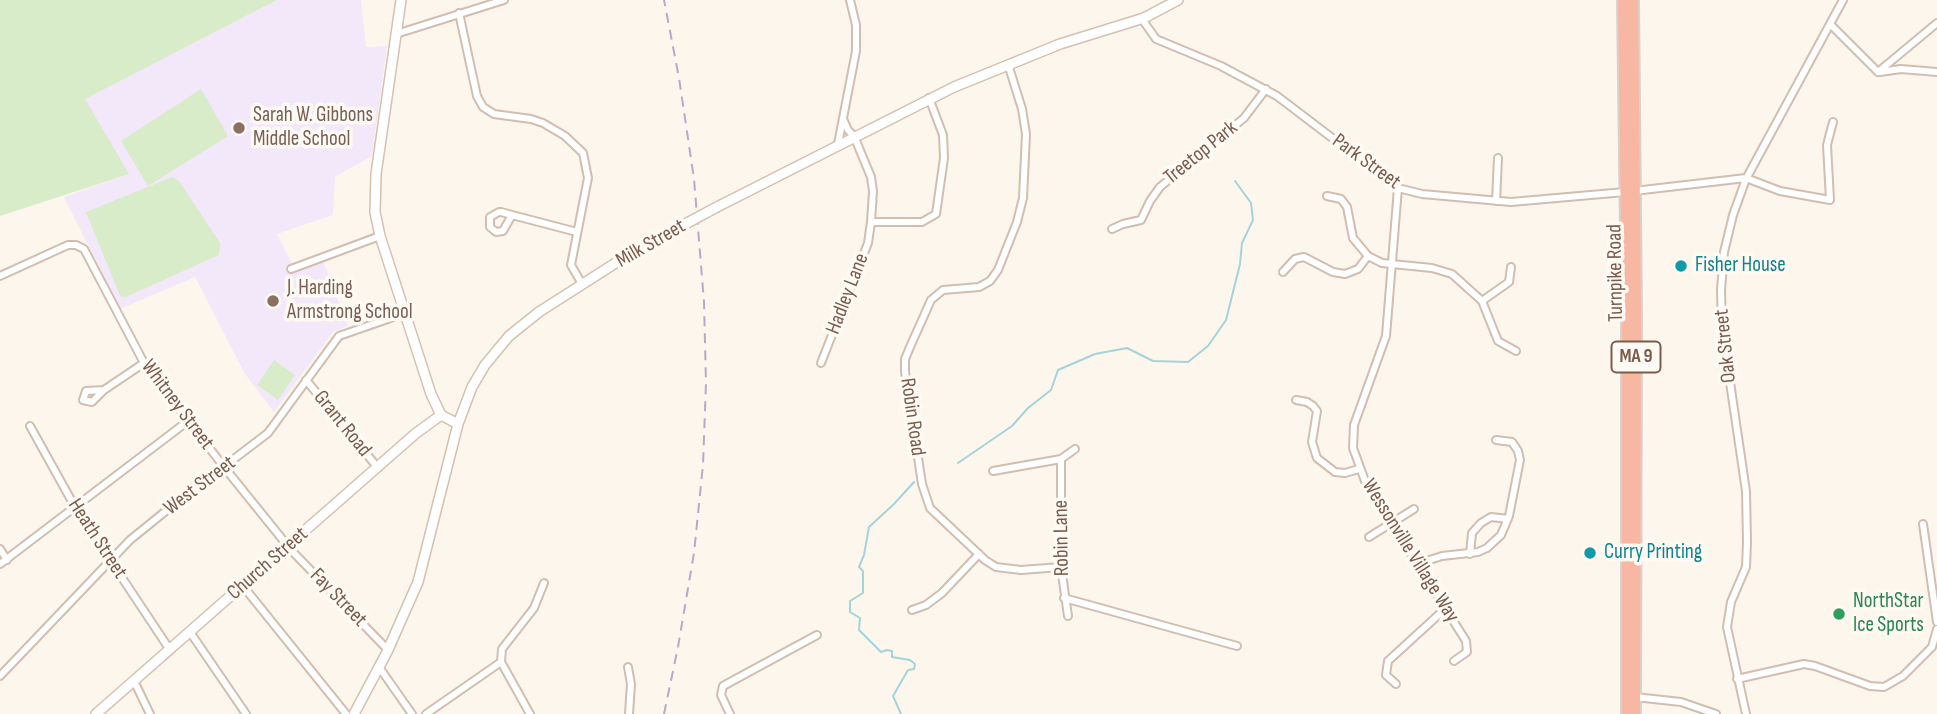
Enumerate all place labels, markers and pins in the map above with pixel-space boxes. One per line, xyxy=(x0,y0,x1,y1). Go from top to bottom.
place label: Sarah W. Gibbons Middle School xyxy=(253,103,373,153)
marker: Sarah W. Gibbons Middle School xyxy=(231,120,247,136)
place label: Fisher House xyxy=(1695,253,1786,279)
marker: Fisher House xyxy=(1673,258,1689,274)
place label: J. Harding Armstrong School xyxy=(287,276,413,326)
marker: J. Harding Armstrong School xyxy=(265,293,281,309)
place label: Curry Printing xyxy=(1604,540,1702,566)
marker: Curry Printing xyxy=(1582,545,1598,561)
place label: NorthStar Ice Sports xyxy=(1853,589,1924,639)
marker: NorthStar Ice Sports xyxy=(1831,606,1847,622)

